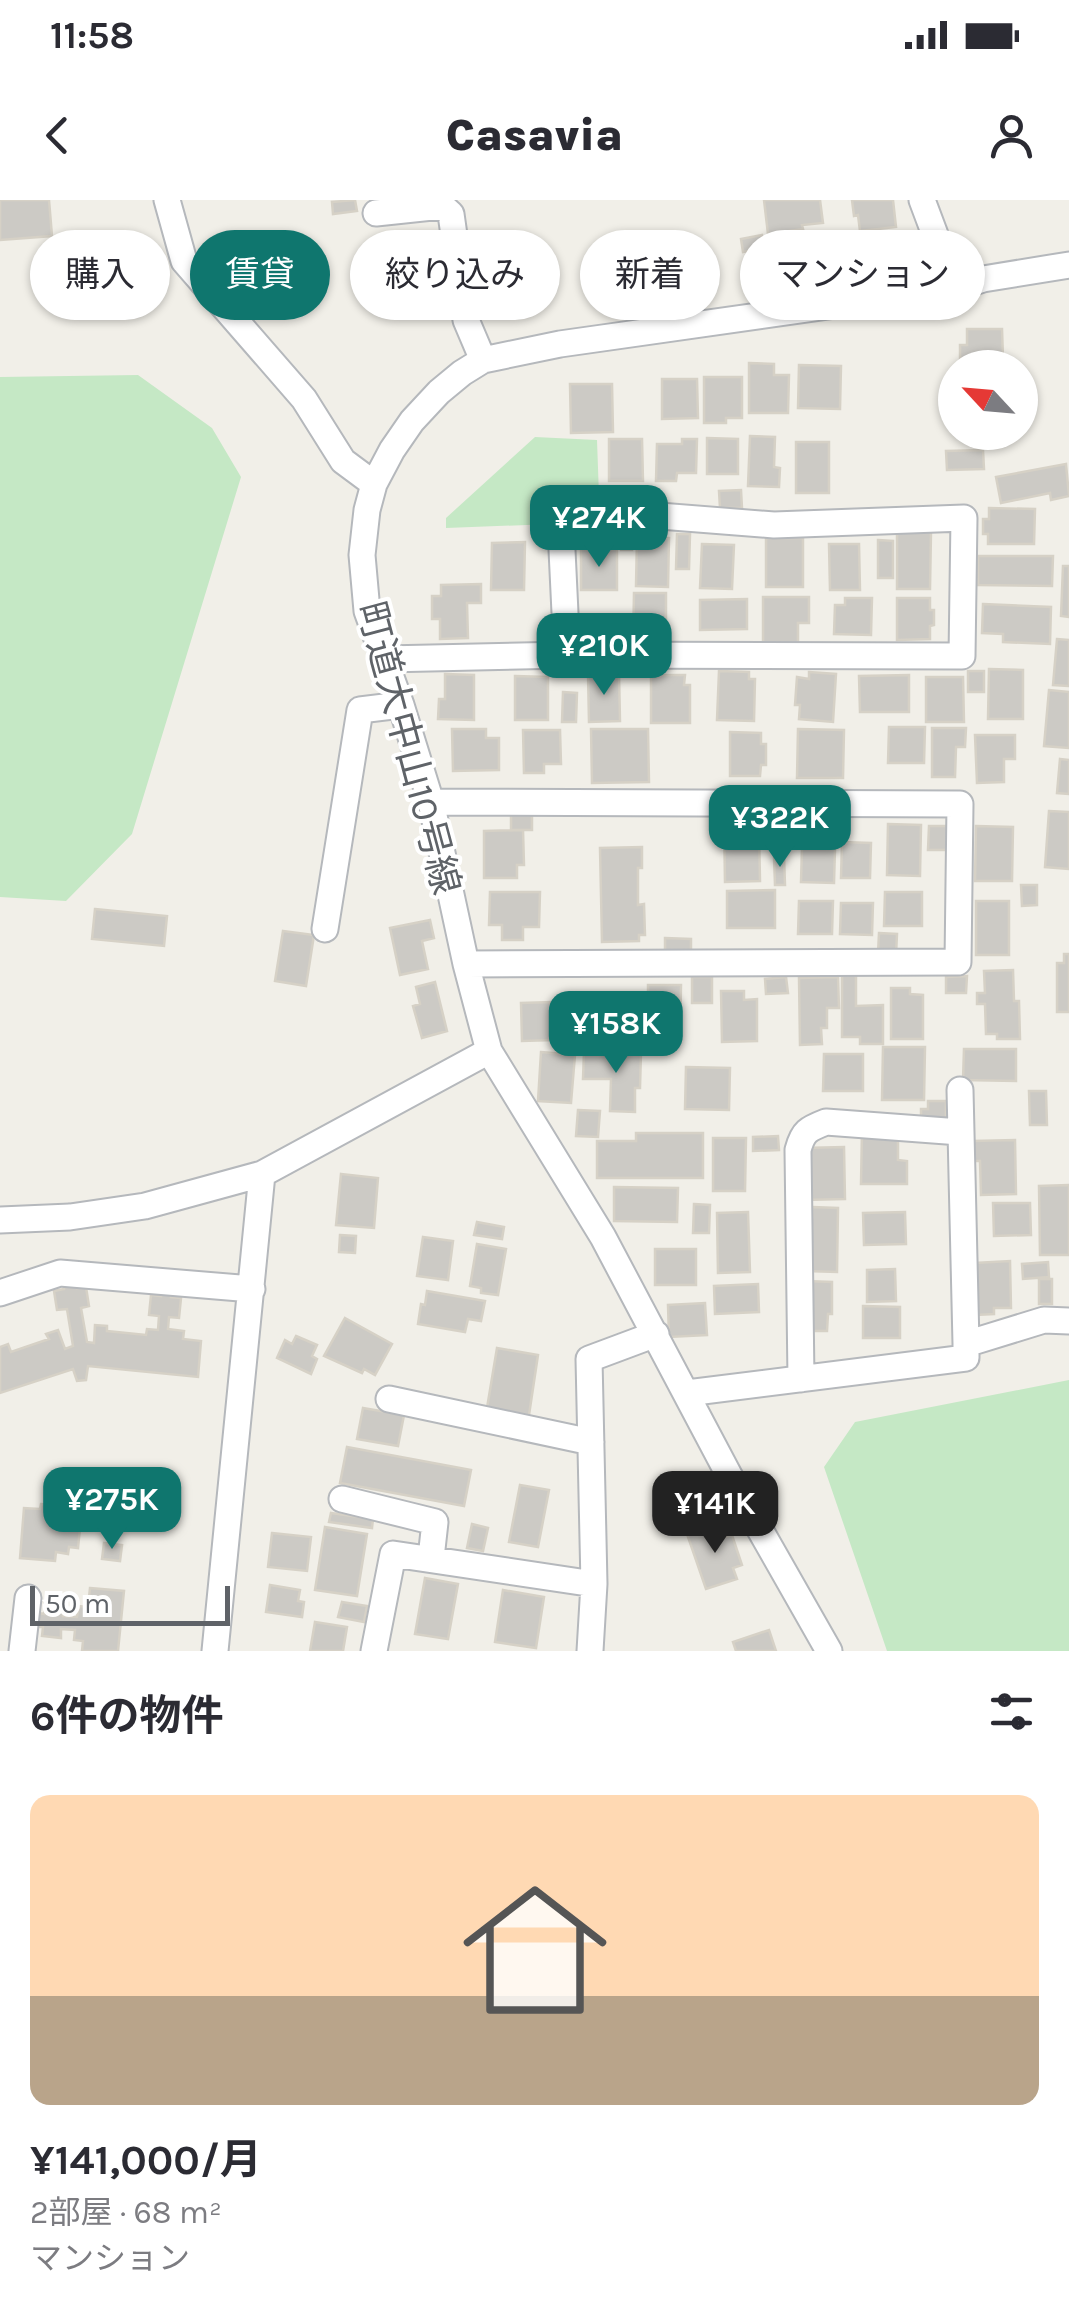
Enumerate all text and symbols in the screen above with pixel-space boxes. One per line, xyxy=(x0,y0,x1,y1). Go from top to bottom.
text: 11:58 xyxy=(50,13,134,58)
icon: back xyxy=(30,108,85,163)
icon: person xyxy=(984,108,1039,163)
text: Casavia xyxy=(446,109,623,161)
chip: 購入 xyxy=(30,230,170,320)
chip: 賃貸 xyxy=(190,230,330,320)
chip: 絞り込み xyxy=(350,230,560,320)
chip: 新着 xyxy=(580,230,720,320)
chip: マンション xyxy=(740,230,985,320)
north arrow xyxy=(938,350,1038,450)
map controls xyxy=(938,350,1038,450)
pin: ¥274K xyxy=(529,485,669,570)
text: ¥274K xyxy=(552,499,646,536)
street label: 町道大中山10号線 xyxy=(348,597,469,899)
pin: ¥210K xyxy=(534,613,674,698)
text: ¥210K xyxy=(559,627,649,664)
pin: ¥322K xyxy=(710,785,850,870)
text: ¥322K xyxy=(731,799,829,836)
pin: ¥158K xyxy=(546,991,686,1076)
text: ¥158K xyxy=(571,1005,661,1042)
pin: ¥275K xyxy=(42,1467,182,1552)
pin: ¥141K xyxy=(645,1471,785,1556)
text: ¥275K xyxy=(65,1481,159,1518)
text: ¥141K xyxy=(674,1485,756,1522)
scale bar xyxy=(30,1581,230,1626)
text: 50 m xyxy=(45,1587,110,1620)
icon: filters xyxy=(984,1684,1039,1739)
text: 6件の物件 xyxy=(30,1691,224,1741)
icon: home xyxy=(445,1860,625,2040)
text: ¥141,000/月 xyxy=(30,2135,262,2185)
text: 2部屋 · 68 m² xyxy=(30,2194,222,2231)
text: マンション xyxy=(30,2240,190,2277)

